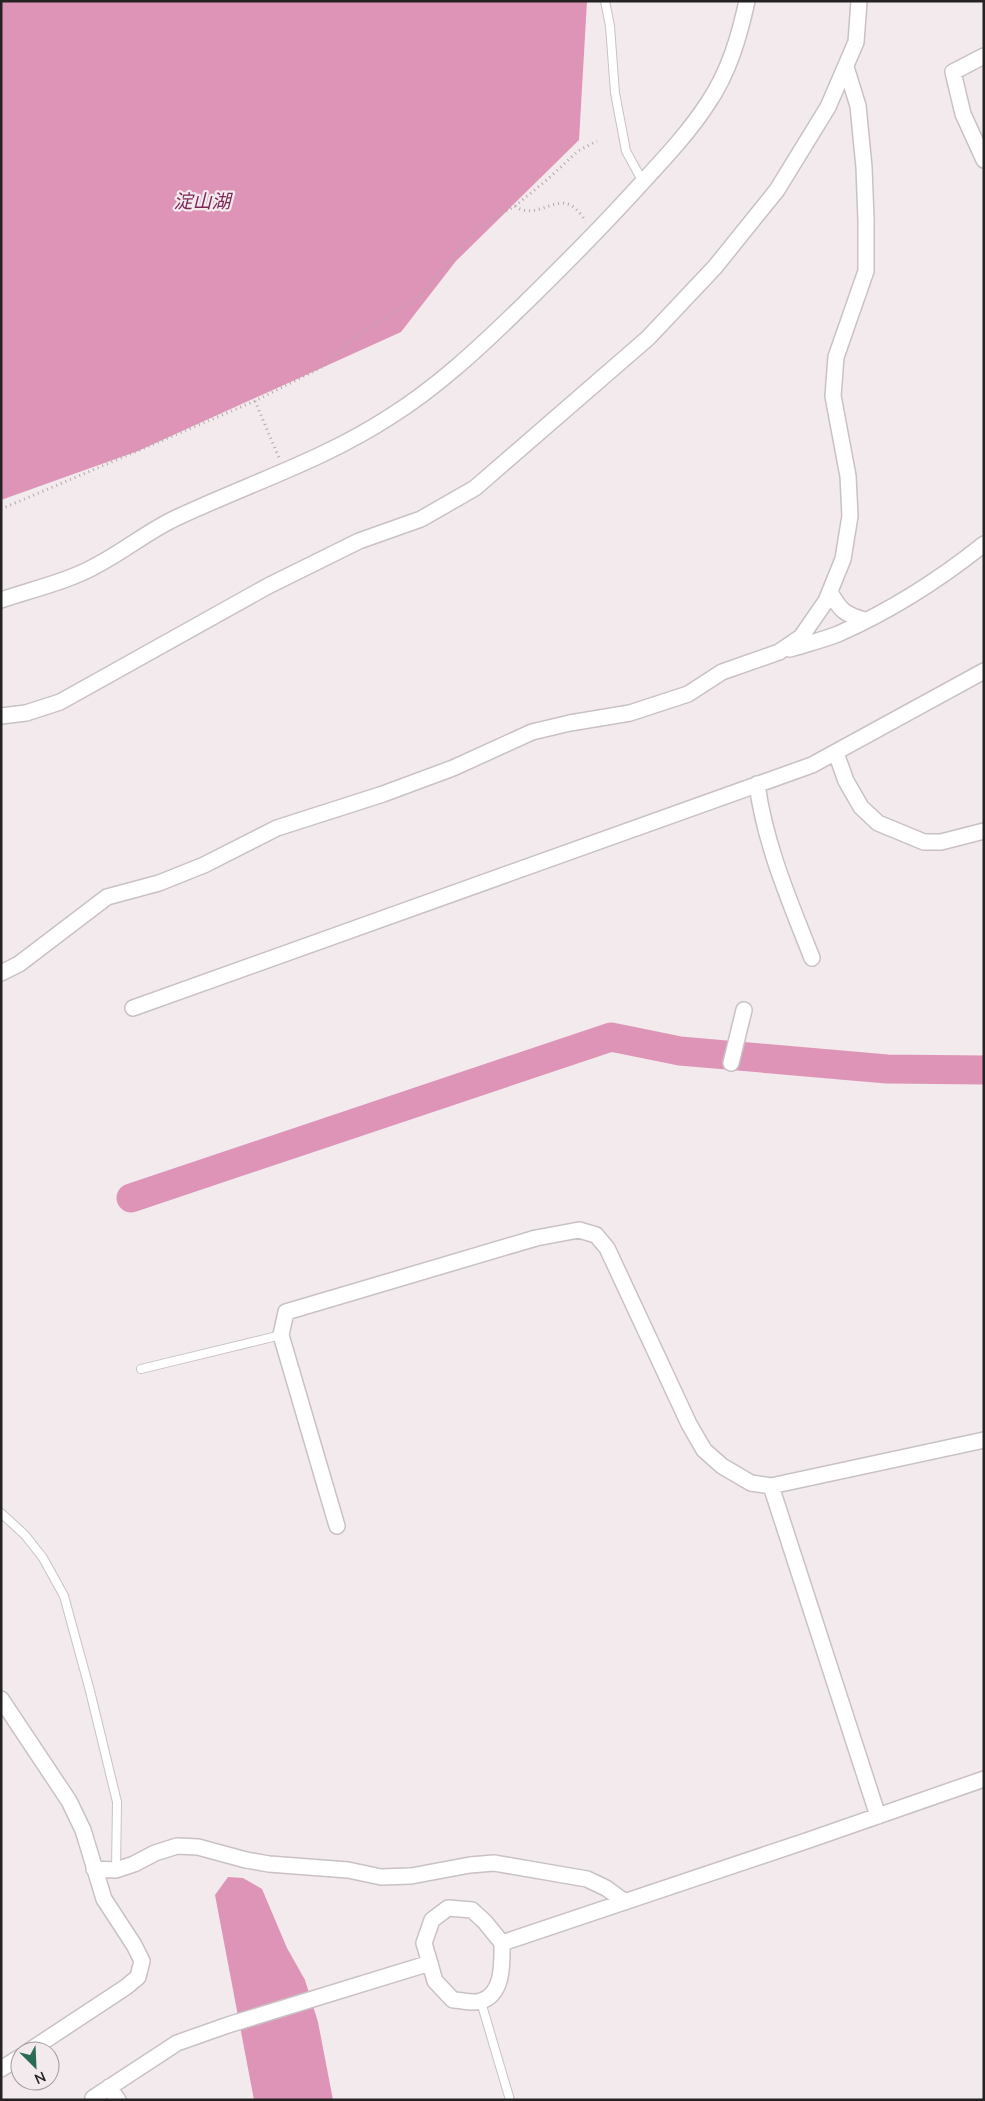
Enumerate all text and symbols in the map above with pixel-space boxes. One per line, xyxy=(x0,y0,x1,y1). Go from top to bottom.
water label: 淀山湖 xyxy=(173,189,233,213)
north arrow xyxy=(10,2041,60,2091)
text: N xyxy=(32,2068,49,2088)

